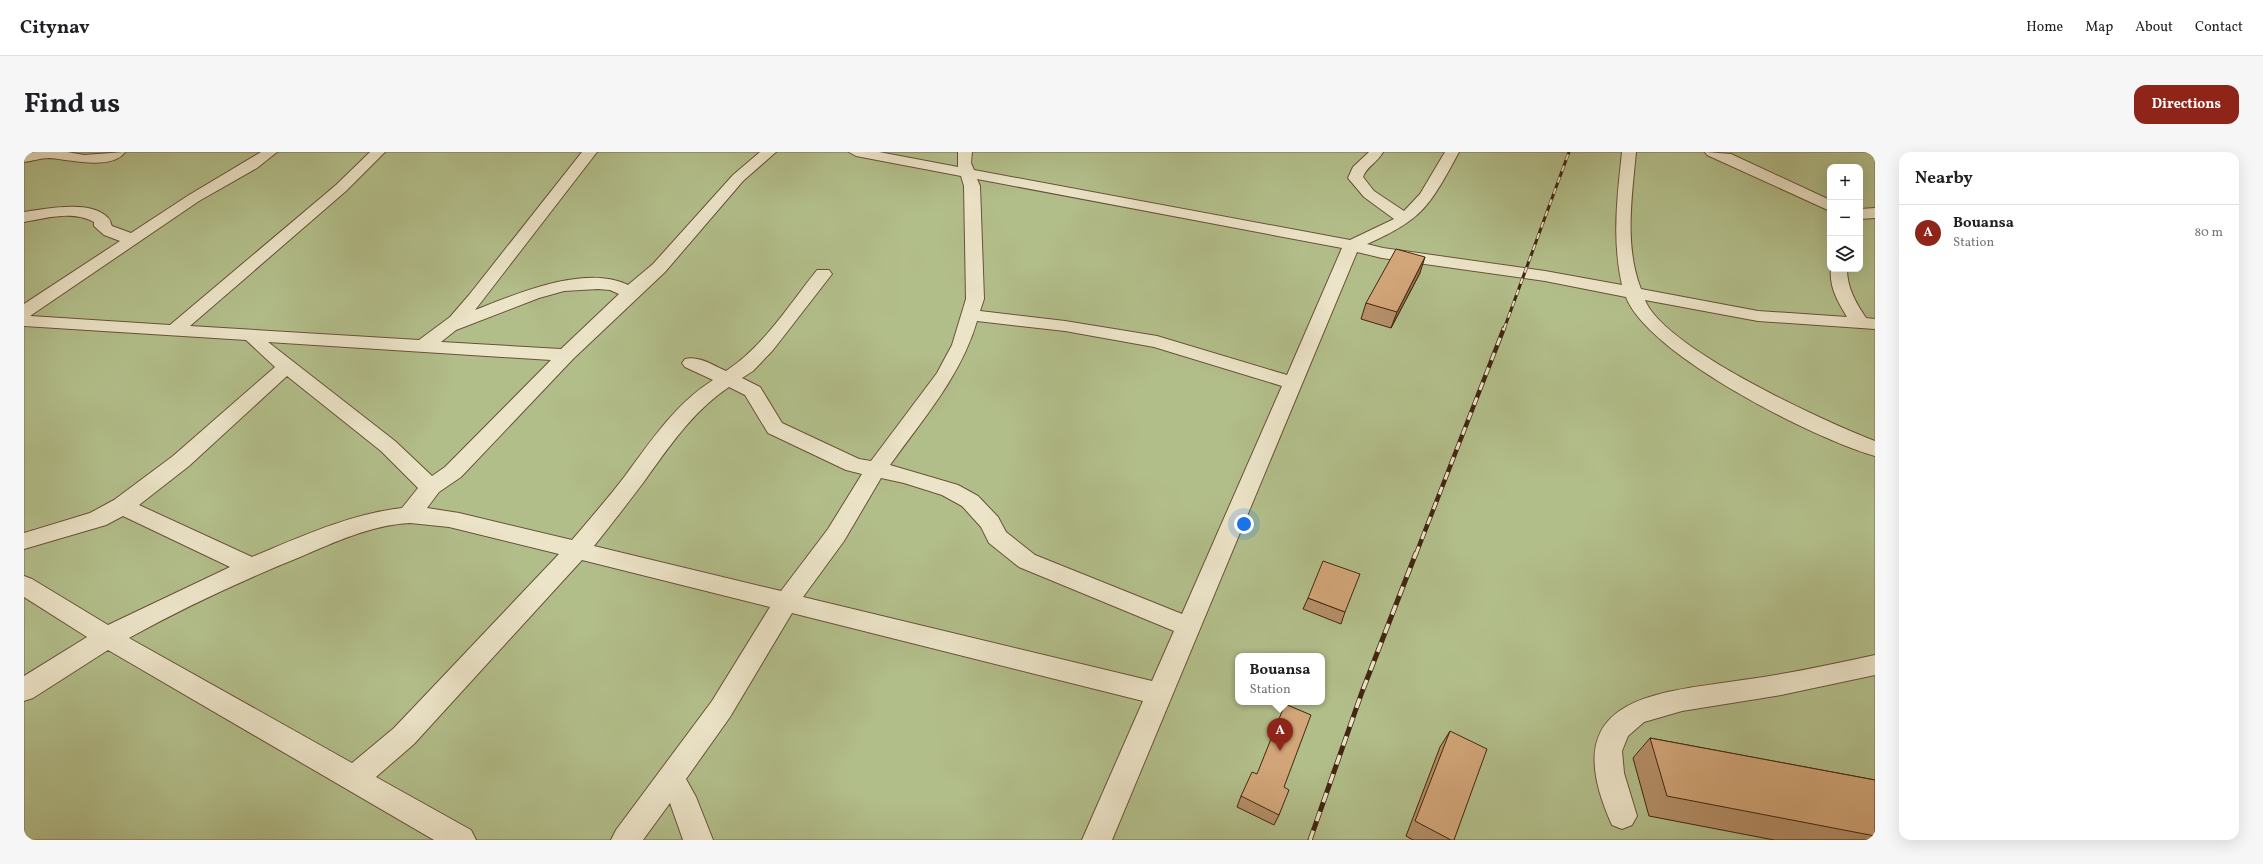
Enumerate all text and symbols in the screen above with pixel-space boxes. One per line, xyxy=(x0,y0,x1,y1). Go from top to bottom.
text: Citynav xyxy=(20,15,90,41)
text: Home xyxy=(2026,18,2063,37)
text: Map xyxy=(2085,18,2113,37)
text: About xyxy=(2135,18,2173,37)
text: Contact xyxy=(2195,18,2243,37)
text: Find us xyxy=(24,85,120,124)
button: Directions xyxy=(2134,85,2239,124)
map controls xyxy=(1827,164,1863,272)
button: + xyxy=(1827,164,1863,200)
text: Nearby xyxy=(1915,167,1973,190)
button: − xyxy=(1827,200,1863,236)
text: Bouansa xyxy=(1953,213,2014,234)
text: A xyxy=(1923,224,1933,242)
text: 80 m xyxy=(2194,224,2223,242)
text: Station xyxy=(1953,234,1994,252)
button: layers xyxy=(1827,236,1863,272)
your location xyxy=(1234,514,1254,534)
popup xyxy=(1235,653,1325,705)
text: Bouansa xyxy=(1250,660,1310,681)
text: Station xyxy=(1250,681,1291,699)
pin: A xyxy=(1267,718,1293,751)

